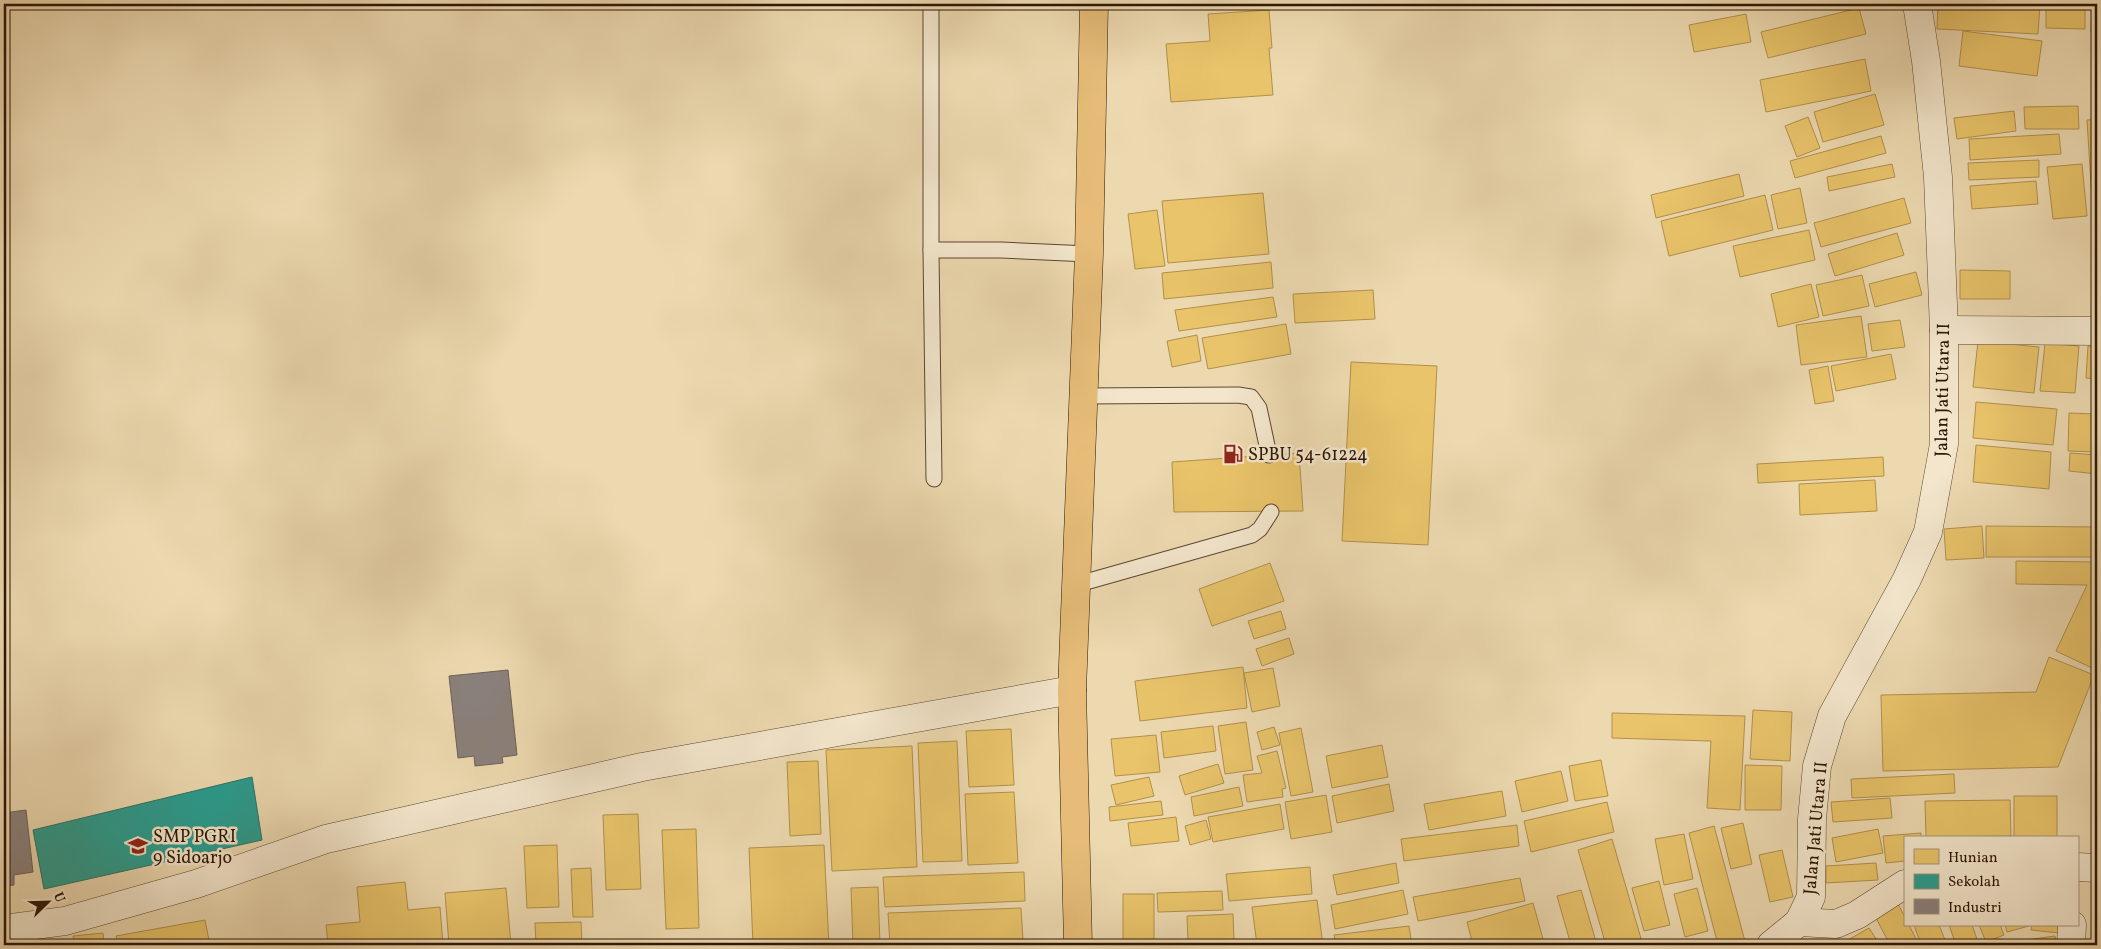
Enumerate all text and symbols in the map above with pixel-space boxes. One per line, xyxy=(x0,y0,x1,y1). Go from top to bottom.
street label: Jalan Jati Utara II xyxy=(1930,323,1957,457)
fuel station icon: SPBU 54-61224 xyxy=(1222,443,1244,465)
place label: SPBU 54-61224 xyxy=(1248,443,1368,468)
street label: Jalan Jati Utara II xyxy=(1798,760,1835,896)
place label: SMP PGRI 9 Sidoarjo xyxy=(153,825,236,871)
school or university icon: SMP PGRI 9 Sidoarjo xyxy=(127,835,149,857)
legend xyxy=(1904,836,2078,926)
text: Hunian xyxy=(1948,848,1998,869)
text: Sekolah xyxy=(1948,872,2000,893)
north arrow xyxy=(22,876,72,926)
text: U xyxy=(48,889,69,906)
text: Industri xyxy=(1948,898,2002,919)

